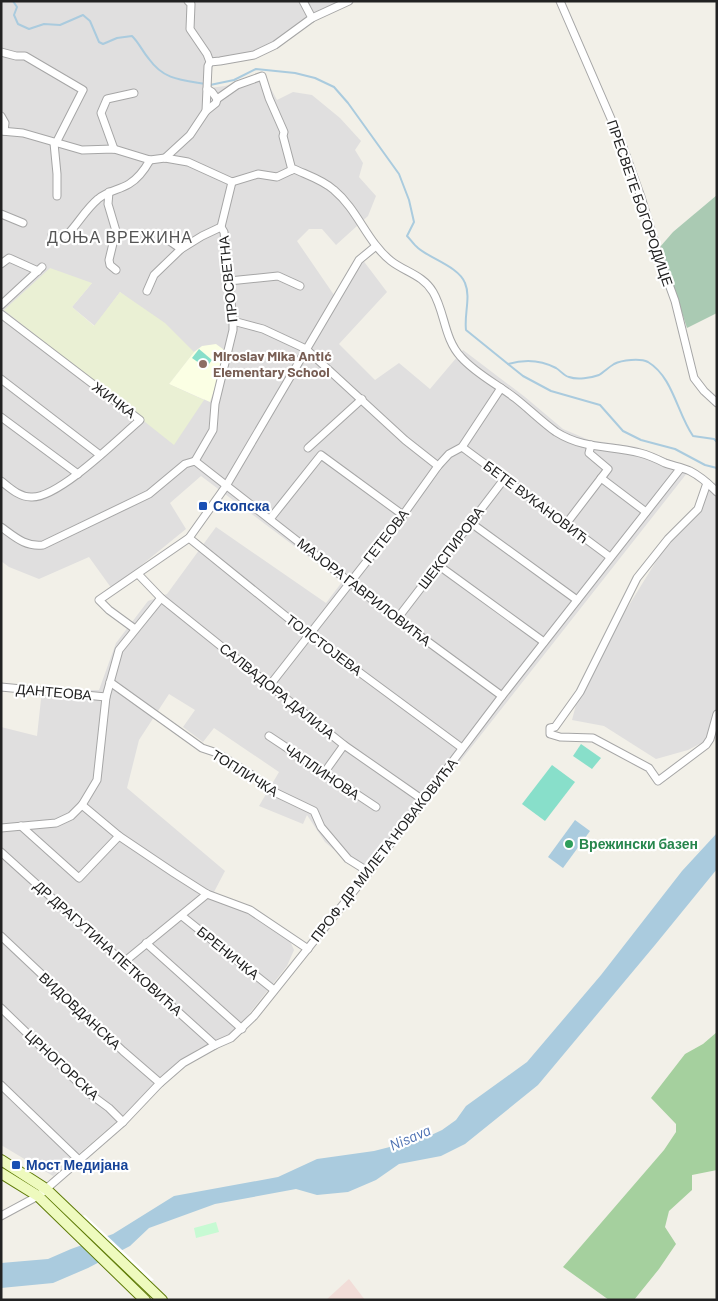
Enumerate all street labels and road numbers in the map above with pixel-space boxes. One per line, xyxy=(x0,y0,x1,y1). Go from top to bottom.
street label: ПРЕСВЕТЕ БОГОРОДИЦЕ xyxy=(604,117,677,288)
street label: ПРОСВЕТНА xyxy=(214,234,240,323)
street label: ЖИЧКА xyxy=(89,378,140,422)
street label: БЕТЕ ВУКАНОВИЋ xyxy=(481,457,592,547)
street label: ШЕКСПИРОВА xyxy=(414,503,487,592)
street label: ГЕТЕОВА xyxy=(359,505,412,566)
street label: МАЈОРА ГАВРИЛОВИЋА xyxy=(294,534,435,649)
street label: ТОЛСТОЈЕВА xyxy=(283,610,366,679)
street label: САЛВАДОРА ДАЛИЈА xyxy=(216,639,339,743)
street label: ДАНТЕОВА xyxy=(15,680,93,703)
street label: ЧАПЛИНОВА xyxy=(281,740,364,803)
street label: ТОПЛИЧКА xyxy=(209,746,282,800)
street label: ПРОФ. ДР МИЛЕТА НОВАКОВИЋА xyxy=(307,754,461,945)
street label: ДР ДРАГУТИНА ПЕТКОВИЋА xyxy=(31,877,186,1019)
street label: БРЕНИЧКА xyxy=(194,922,263,983)
street label: ВИДОВДАНСКА xyxy=(36,968,125,1053)
street label: ЦРНОГОРСКА xyxy=(22,1026,103,1104)

